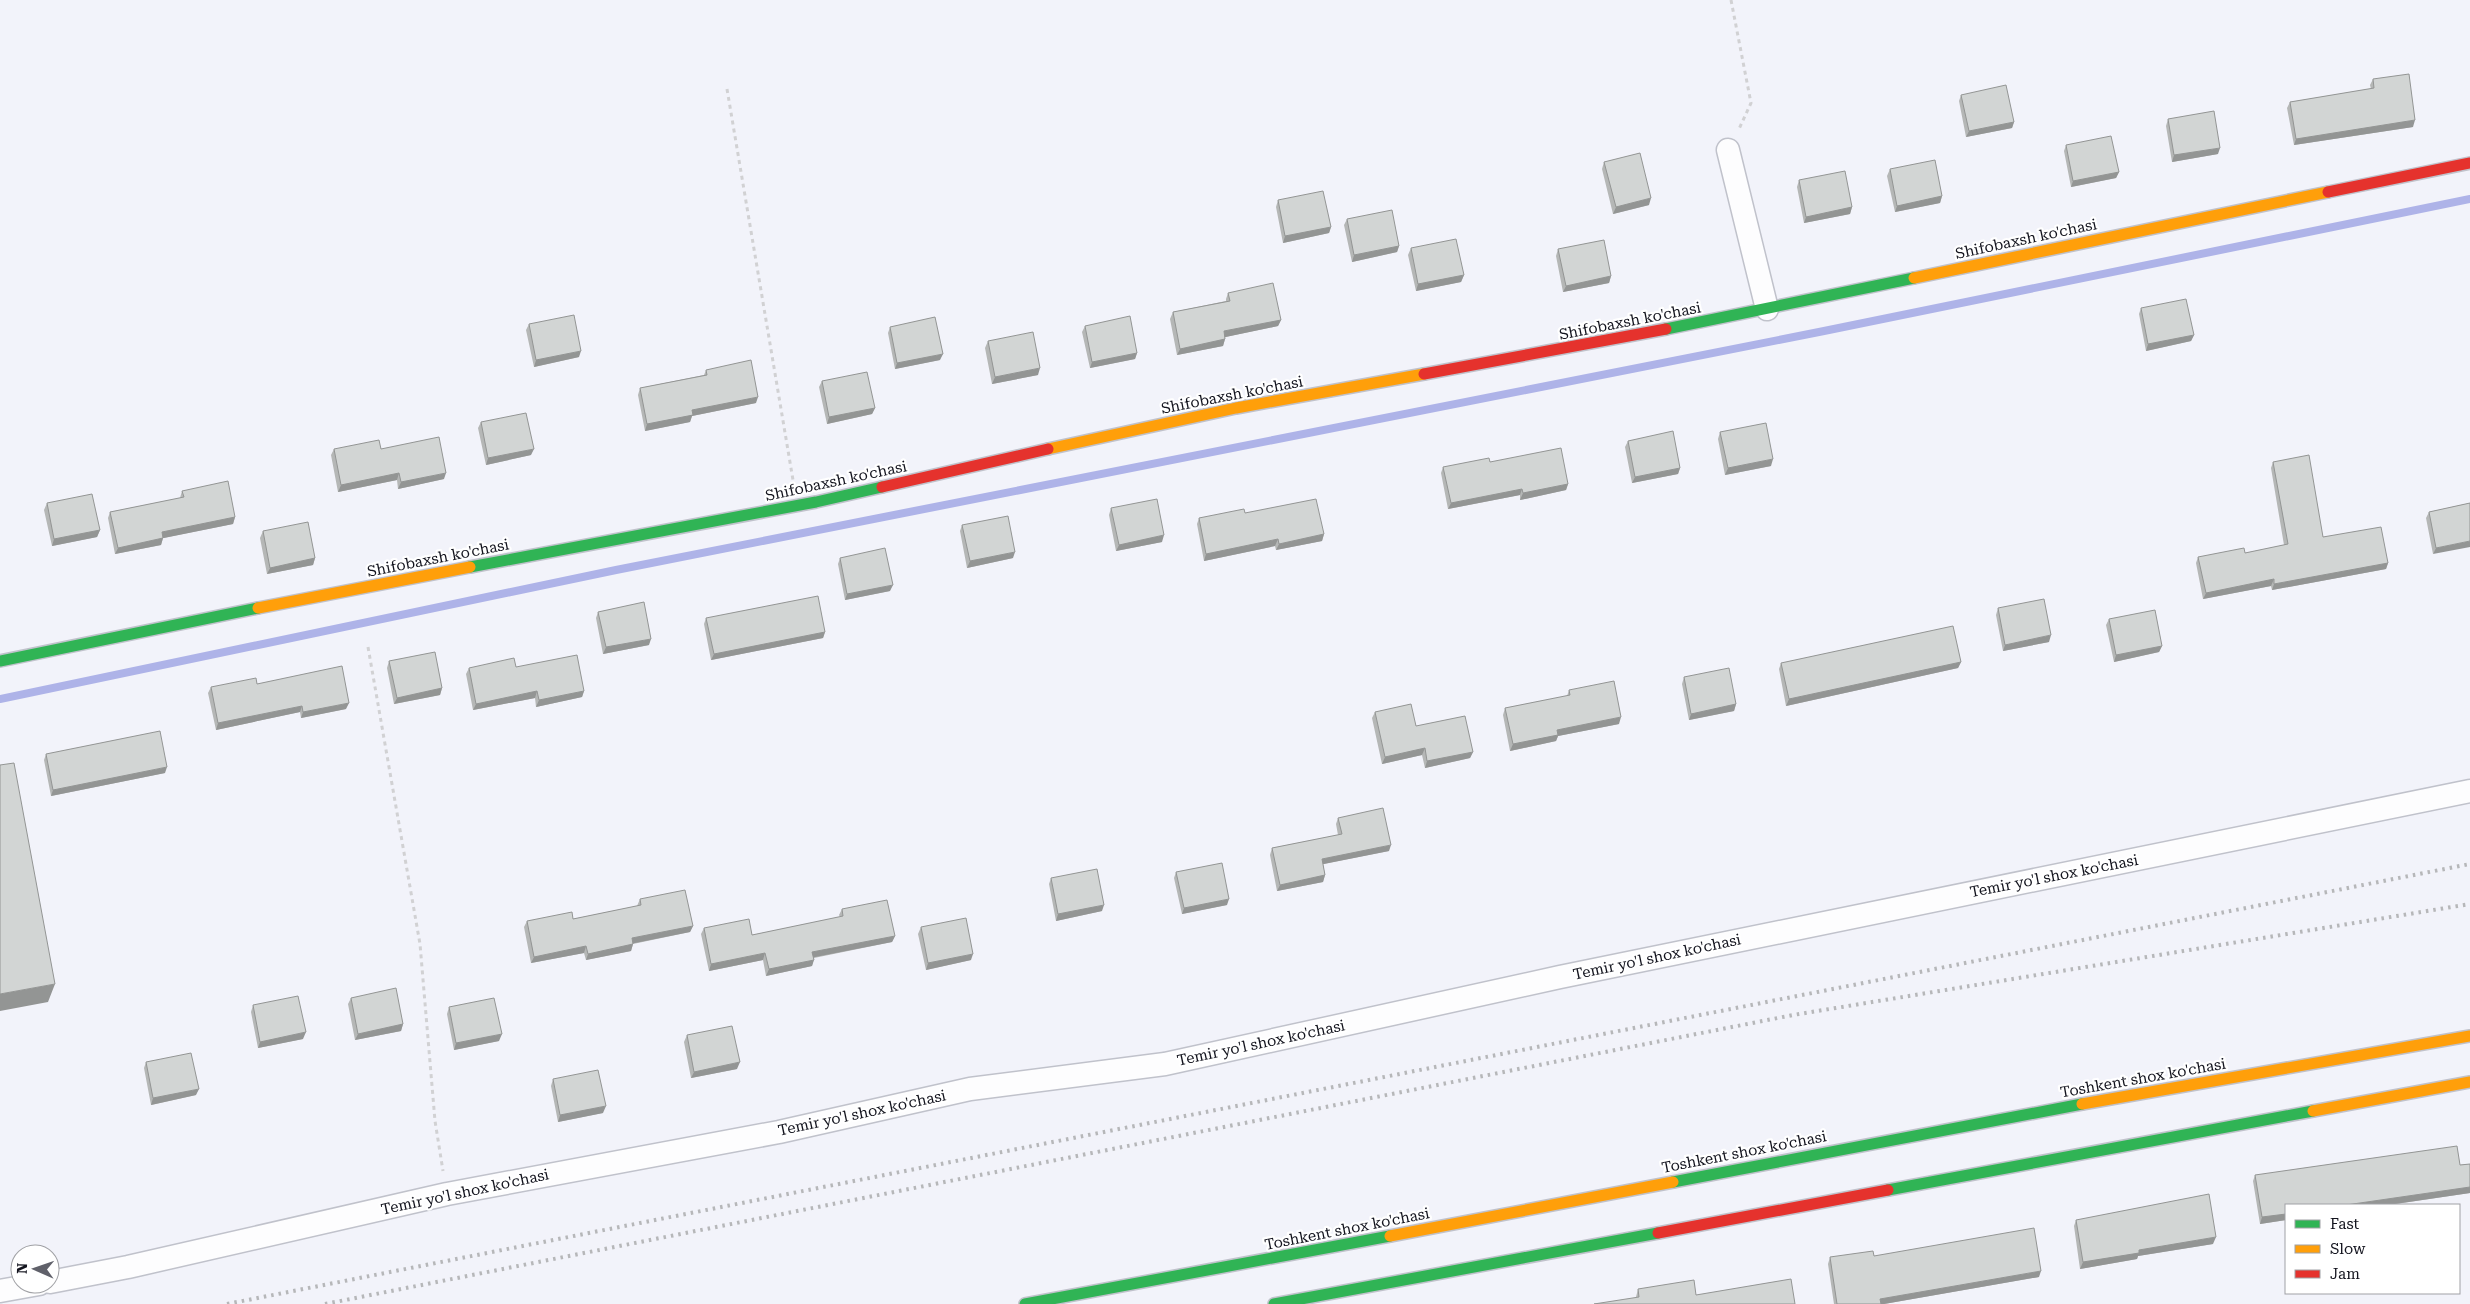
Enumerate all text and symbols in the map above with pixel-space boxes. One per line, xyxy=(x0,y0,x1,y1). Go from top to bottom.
street label: Shifobaxsh ko'chasi xyxy=(1954,215,2099,263)
street label: Shifobaxsh ko'chasi xyxy=(1557,298,1703,344)
street label: Shifobaxsh ko'chasi xyxy=(1159,372,1305,418)
street label: Shifobaxsh ko'chasi xyxy=(764,457,909,505)
street label: Shifobaxsh ko'chasi xyxy=(365,535,511,581)
street label: Temir yo'l shox ko'chasi xyxy=(1968,851,2140,901)
street label: Temir yo'l shox ko'chasi xyxy=(1571,930,1743,984)
street label: Temir yo'l shox ko'chasi xyxy=(1175,1016,1347,1070)
street label: Toshkent shox ko'chasi xyxy=(2059,1055,2227,1101)
street label: Temir yo'l shox ko'chasi xyxy=(776,1086,948,1140)
street label: Toshkent shox ko'chasi xyxy=(1660,1127,1828,1177)
street label: Temir yo'l shox ko'chasi xyxy=(379,1165,551,1219)
street label: Toshkent shox ko'chasi xyxy=(1263,1204,1431,1254)
legend xyxy=(2285,1204,2460,1294)
text: Fast xyxy=(2330,1215,2360,1233)
text: Slow xyxy=(2330,1240,2366,1258)
north arrow xyxy=(10,1244,60,1294)
text: N xyxy=(14,1263,30,1274)
text: Jam xyxy=(2330,1265,2360,1283)

